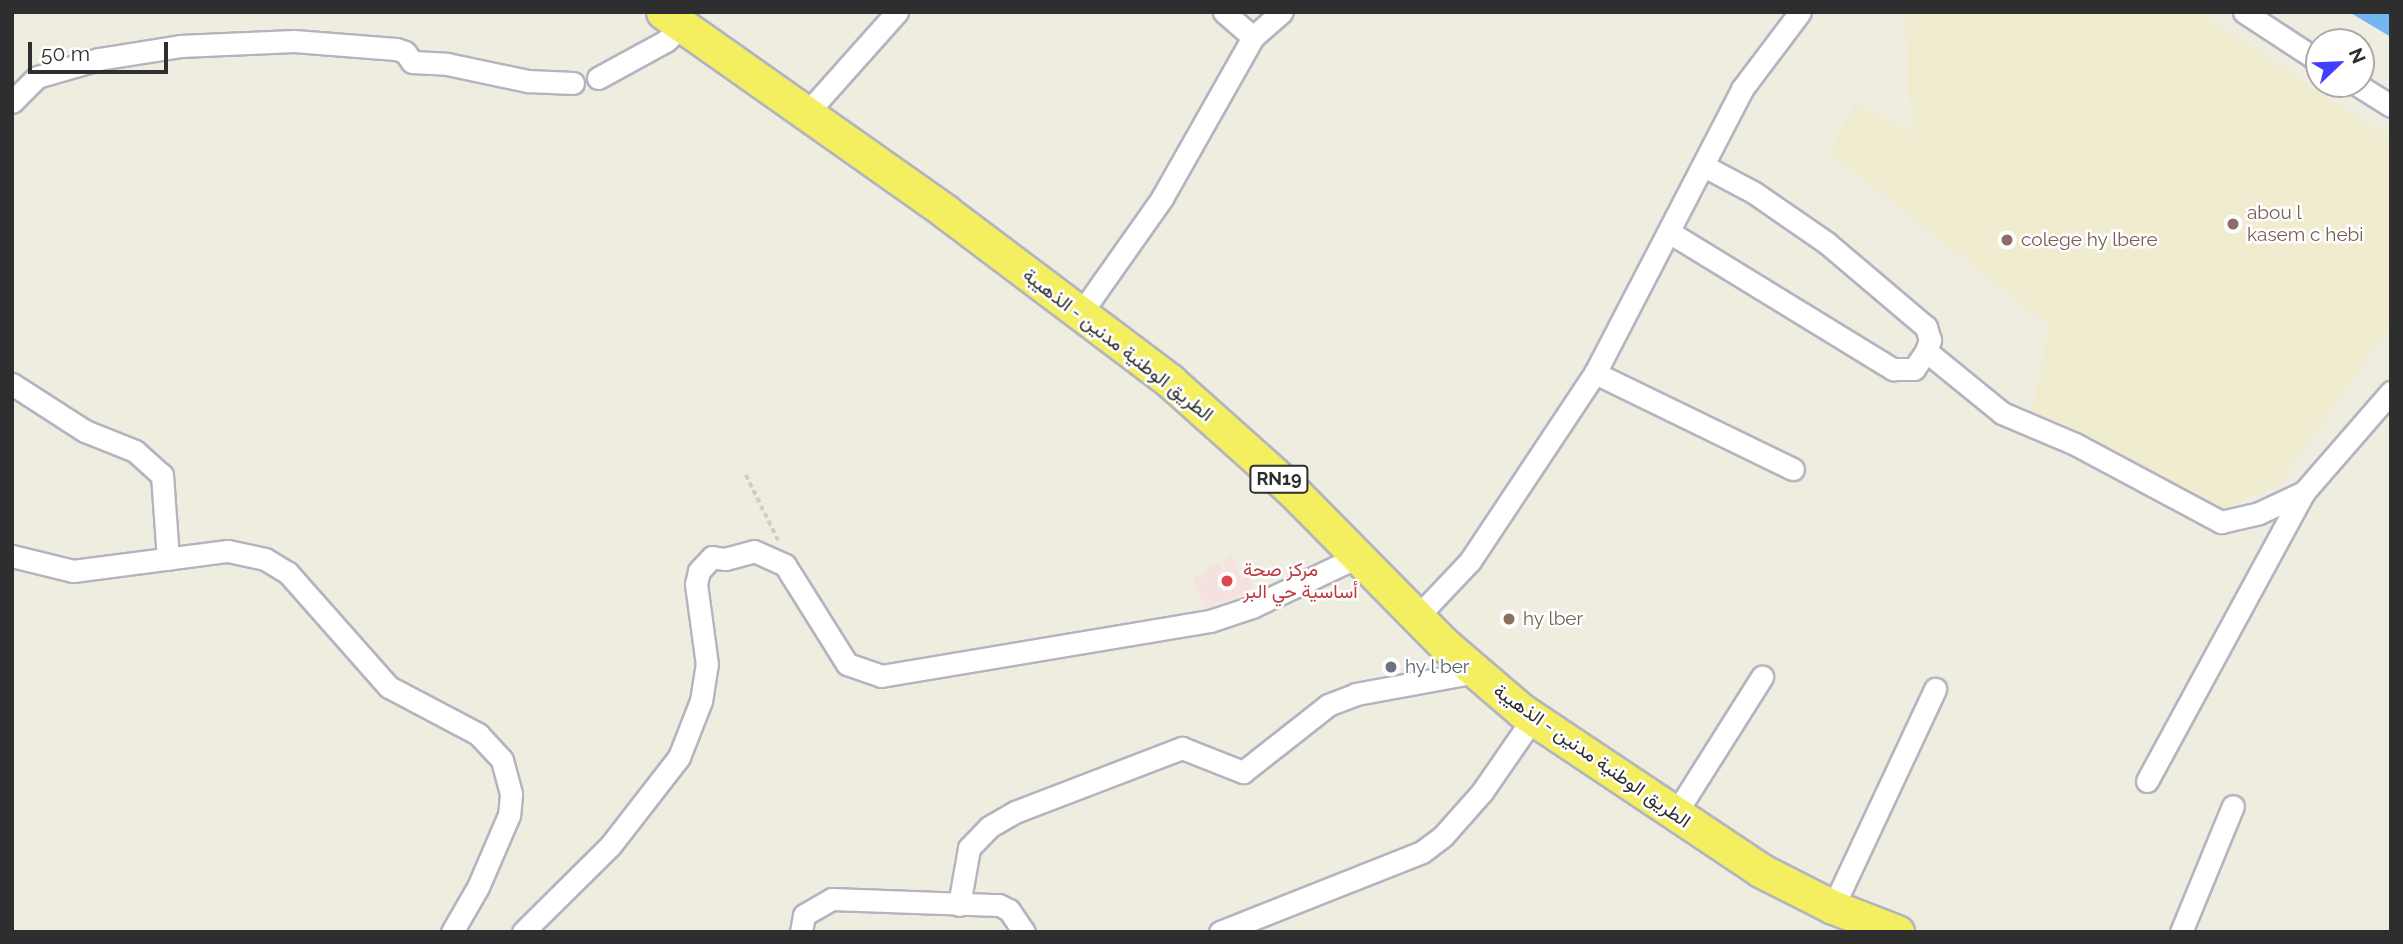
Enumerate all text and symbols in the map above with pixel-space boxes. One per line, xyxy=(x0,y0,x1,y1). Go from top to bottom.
scale bar xyxy=(32,28,172,72)
north arrow xyxy=(2305,28,2375,98)
text: 50 m xyxy=(41,41,90,66)
text: N xyxy=(2345,45,2370,67)
place label: abou l kasem c hebi xyxy=(2247,202,2363,246)
marker: abou l kasem c hebi xyxy=(2225,216,2241,232)
place label: colege hy lbere xyxy=(2021,229,2158,251)
marker: colege hy lbere xyxy=(1999,232,2015,248)
street label: الطريق الوطنية مدنين - الذهيبة xyxy=(1018,264,1218,426)
road number: RN19 xyxy=(1249,464,1309,494)
place label: مركز صحة أساسية حي البر xyxy=(1243,559,1358,603)
marker: مركز صحة أساسية حي البر xyxy=(1217,571,1237,591)
place label: hy lber xyxy=(1523,608,1584,630)
marker: hy lber xyxy=(1501,611,1517,627)
place label: hy l ber xyxy=(1405,656,1471,678)
marker: hy l ber xyxy=(1383,659,1399,675)
street label: الطريق الوطنية مدنين - الذهيبة xyxy=(1489,679,1695,833)

